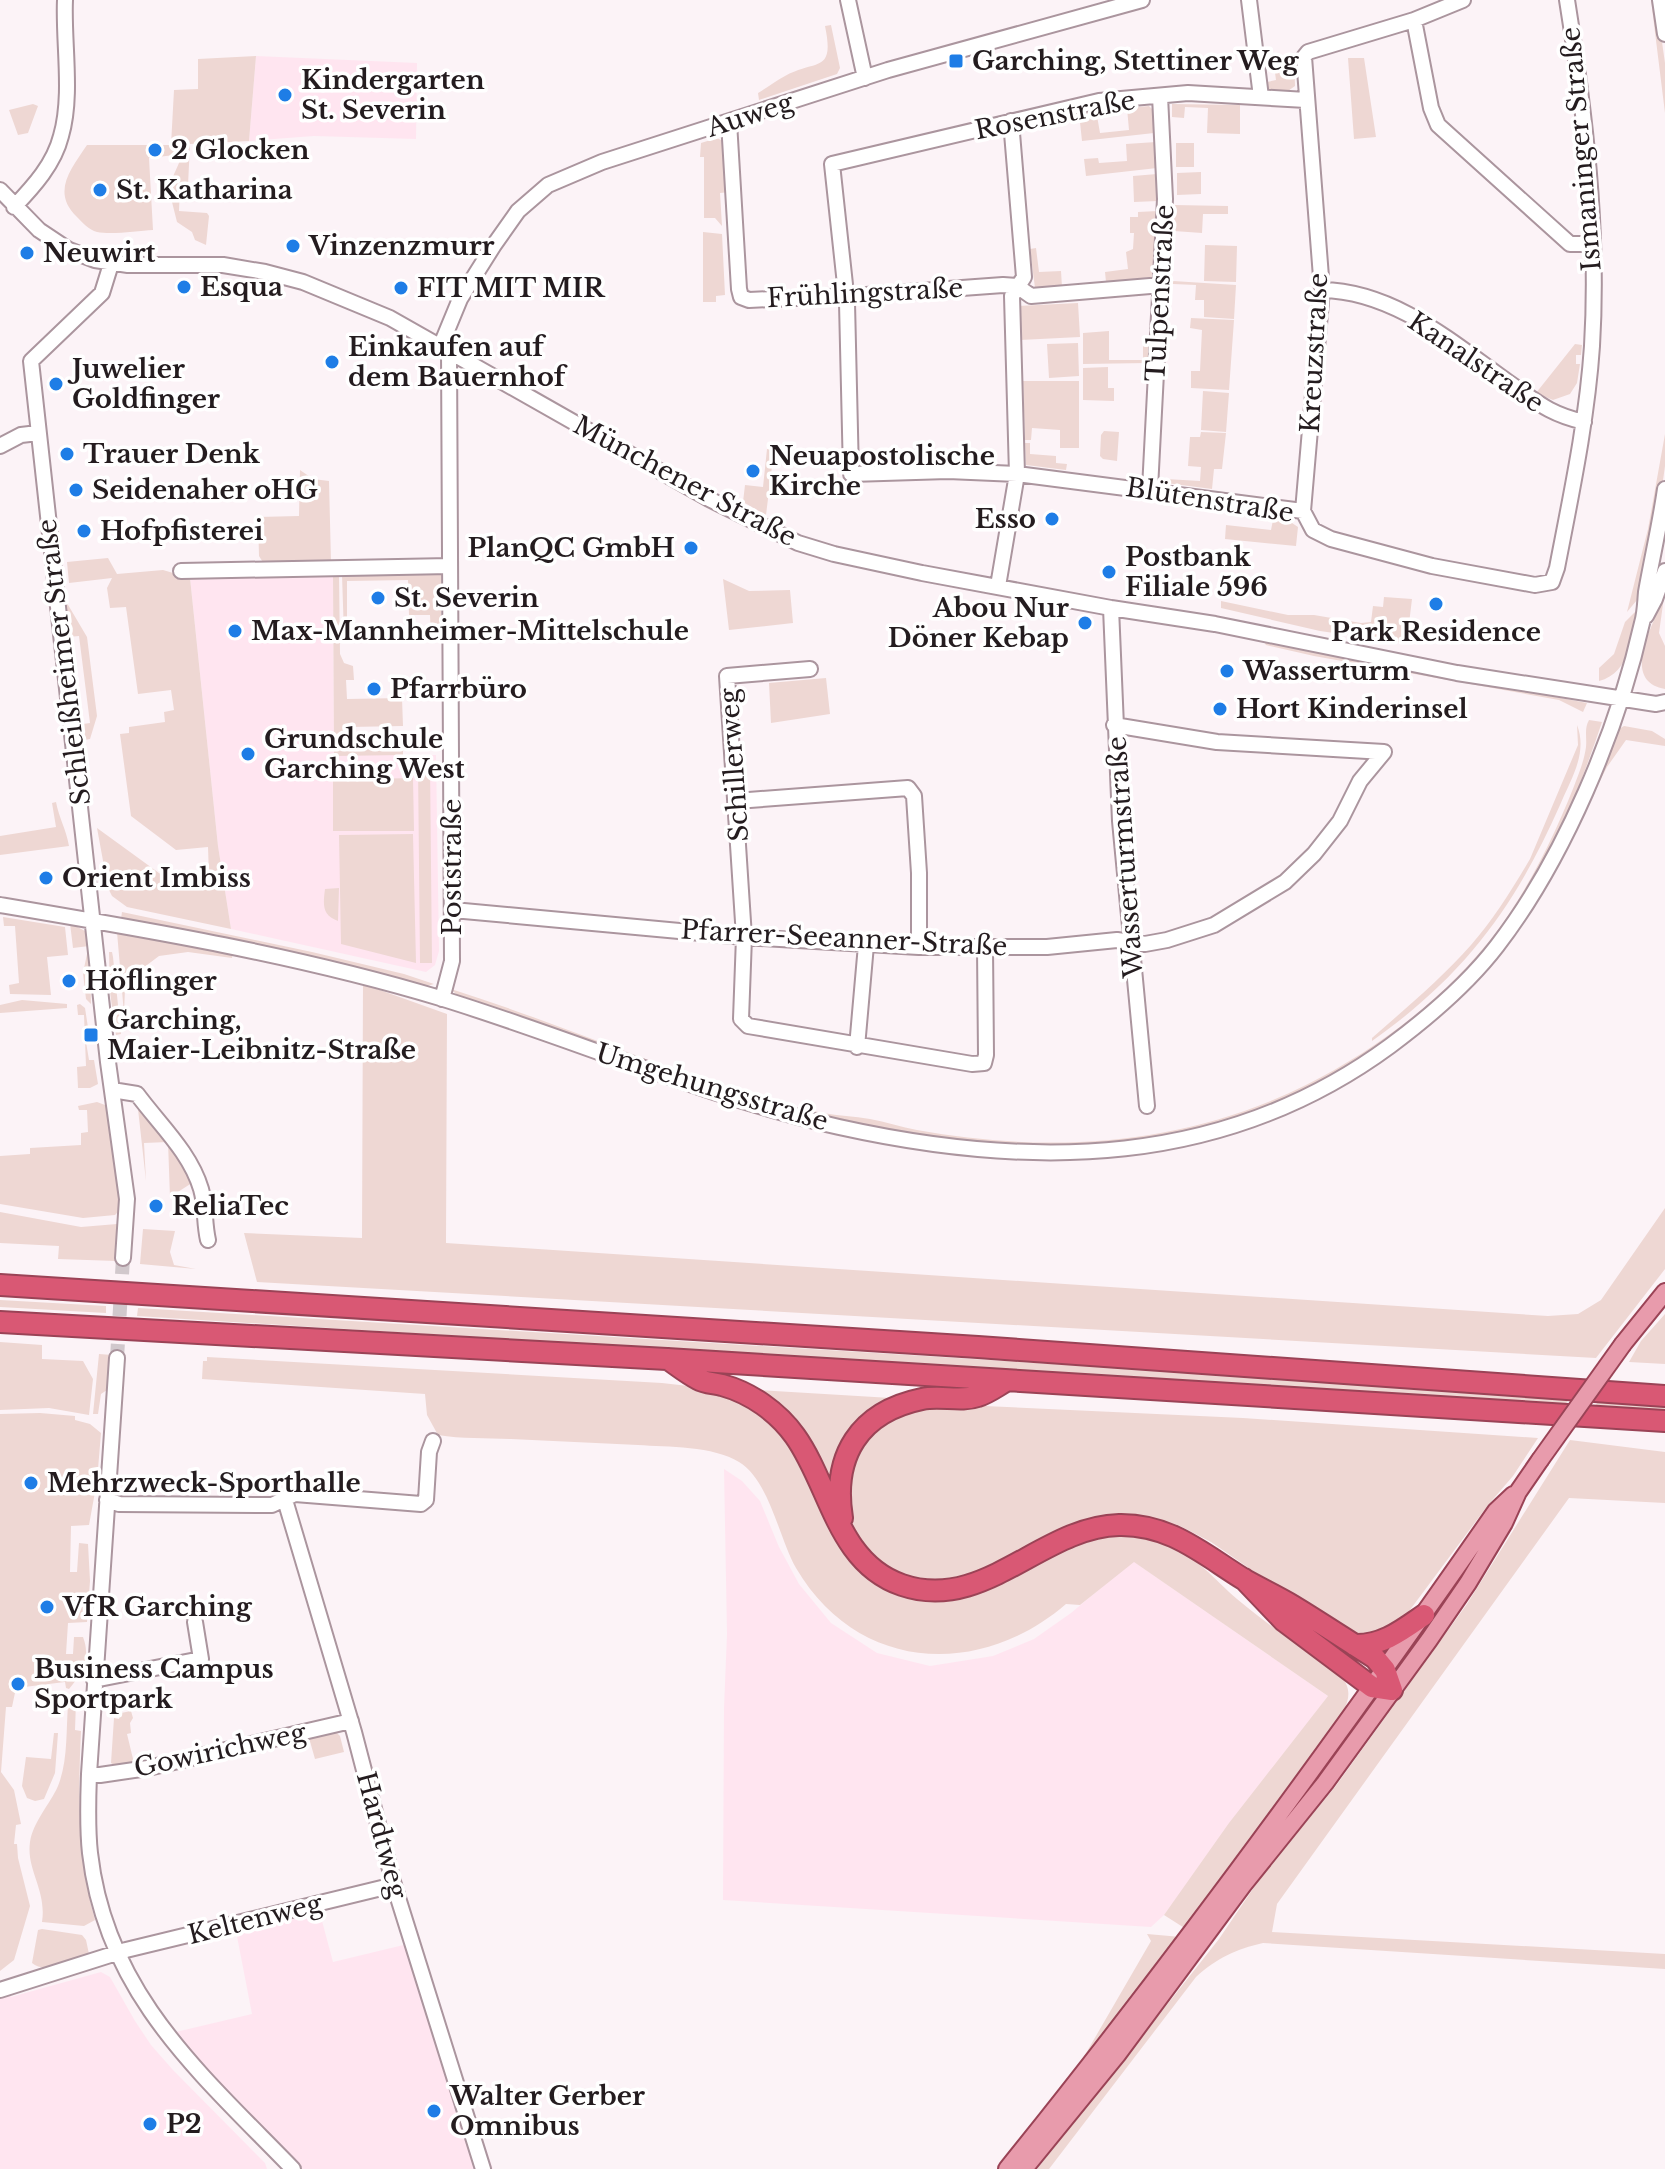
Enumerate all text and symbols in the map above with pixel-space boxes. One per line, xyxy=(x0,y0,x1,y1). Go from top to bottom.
street label: Ismaninger Straße xyxy=(1554,26,1608,272)
place label: Garching, Stettiner Weg xyxy=(972,45,1299,77)
marker: Garching, Stettiner Weg xyxy=(947,52,965,70)
place label: Kindergarten St. Severin xyxy=(301,64,485,126)
street label: Rosenstraße xyxy=(972,84,1138,146)
marker: Kindergarten St. Severin xyxy=(276,86,294,104)
street label: Auweg xyxy=(702,86,798,144)
place label: 2 Glocken xyxy=(171,134,309,166)
marker: 2 Glocken xyxy=(146,141,164,159)
place label: St. Katharina xyxy=(116,174,293,206)
marker: St. Katharina xyxy=(91,181,109,199)
street label: Tulpenstraße xyxy=(1139,204,1181,382)
place label: Vinzenzmurr xyxy=(308,230,495,262)
place label: Neuwirt xyxy=(43,237,156,269)
marker: Vinzenzmurr xyxy=(284,237,302,255)
marker: Neuwirt xyxy=(18,244,36,262)
place label: Esqua xyxy=(200,271,283,303)
place label: FIT MIT MIR xyxy=(417,272,606,304)
street label: Frühlingstraße xyxy=(766,272,964,314)
street label: Kreuzstraße xyxy=(1294,272,1334,434)
marker: Esqua xyxy=(175,278,193,296)
marker: FIT MIT MIR xyxy=(392,279,410,297)
street label: Kanalstraße xyxy=(1402,305,1550,419)
place label: Einkaufen auf dem Bauernhof xyxy=(348,331,568,393)
place label: Juwelier Goldfinger xyxy=(67,353,220,415)
marker: Einkaufen auf dem Bauernhof xyxy=(323,353,341,371)
marker: Juwelier Goldfinger xyxy=(47,375,65,393)
street label: Münchener Straße xyxy=(568,409,802,553)
place label: Trauer Denk xyxy=(83,438,261,470)
place label: Neuapostolische Kirche xyxy=(769,440,995,502)
marker: Trauer Denk xyxy=(58,445,76,463)
marker: Neuapostolische Kirche xyxy=(744,462,762,480)
street label: Blütenstraße xyxy=(1124,471,1296,529)
place label: Seidenaher oHG xyxy=(92,474,318,506)
marker: Seidenaher oHG xyxy=(67,481,85,499)
place label: Esso xyxy=(975,503,1036,535)
marker: Esso xyxy=(1043,510,1061,528)
place label: Hofpfisterei xyxy=(100,515,263,547)
street label: Schleißheimer Straße xyxy=(31,517,97,807)
marker: Hofpfisterei xyxy=(75,522,93,540)
place label: PlanQC GmbH xyxy=(468,532,675,564)
marker: PlanQC GmbH xyxy=(682,539,700,557)
place label: Postbank Filiale 596 xyxy=(1125,541,1268,603)
marker: Postbank Filiale 596 xyxy=(1100,563,1118,581)
place label: St. Severin xyxy=(394,582,539,614)
marker: St. Severin xyxy=(369,589,387,607)
place label: Abou Nur Döner Kebap xyxy=(888,592,1069,654)
marker: Park Residence xyxy=(1427,595,1445,613)
marker: Abou Nur Döner Kebap xyxy=(1076,614,1094,632)
place label: Max-Mannheimer-Mittelschule xyxy=(251,615,689,647)
place label: Park Residence xyxy=(1331,616,1541,648)
marker: Max-Mannheimer-Mittelschule xyxy=(226,622,244,640)
place label: Wasserturm xyxy=(1242,655,1410,687)
marker: Wasserturm xyxy=(1218,662,1236,680)
place label: Pfarrbüro xyxy=(390,673,527,705)
marker: Pfarrbüro xyxy=(365,680,383,698)
street label: Schillerweg xyxy=(713,687,755,843)
place label: Hort Kinderinsel xyxy=(1236,693,1468,725)
marker: Hort Kinderinsel xyxy=(1211,700,1229,718)
place label: Grundschule Garching West xyxy=(264,723,465,785)
street label: Wasserturmstraße xyxy=(1101,735,1149,980)
marker: Grundschule Garching West xyxy=(239,745,257,763)
street label: Poststraße xyxy=(436,799,468,935)
place label: Orient Imbiss xyxy=(62,862,251,894)
marker: Orient Imbiss xyxy=(37,869,55,887)
street label: Pfarrer-Seeanner-Straße xyxy=(680,913,1008,963)
place label: Höflinger xyxy=(85,965,217,997)
marker: Höflinger xyxy=(60,972,78,990)
place label: Garching, Maier-Leibnitz-Straße xyxy=(107,1004,416,1066)
marker: Garching, Maier-Leibnitz-Straße xyxy=(82,1026,100,1044)
street label: Umgehungsstraße xyxy=(592,1036,832,1138)
place label: ReliaTec xyxy=(172,1190,289,1222)
marker: ReliaTec xyxy=(147,1197,165,1215)
place label: Mehrzweck-Sporthalle xyxy=(47,1467,361,1499)
marker: Mehrzweck-Sporthalle xyxy=(22,1474,40,1492)
place label: VfR Garching xyxy=(62,1591,253,1623)
marker: VfR Garching xyxy=(38,1598,56,1616)
place label: Business Campus Sportpark xyxy=(34,1653,274,1715)
marker: Business Campus Sportpark xyxy=(9,1675,27,1693)
street label: Gowirichweg xyxy=(131,1716,309,1784)
street label: Hardtweg xyxy=(350,1768,414,1902)
street label: Keltenweg xyxy=(184,1887,326,1951)
place label: Walter Gerber Omnibus xyxy=(449,2080,645,2142)
marker: Walter Gerber Omnibus xyxy=(425,2102,443,2120)
place label: P2 xyxy=(166,2108,202,2140)
marker: P2 xyxy=(141,2115,159,2133)

